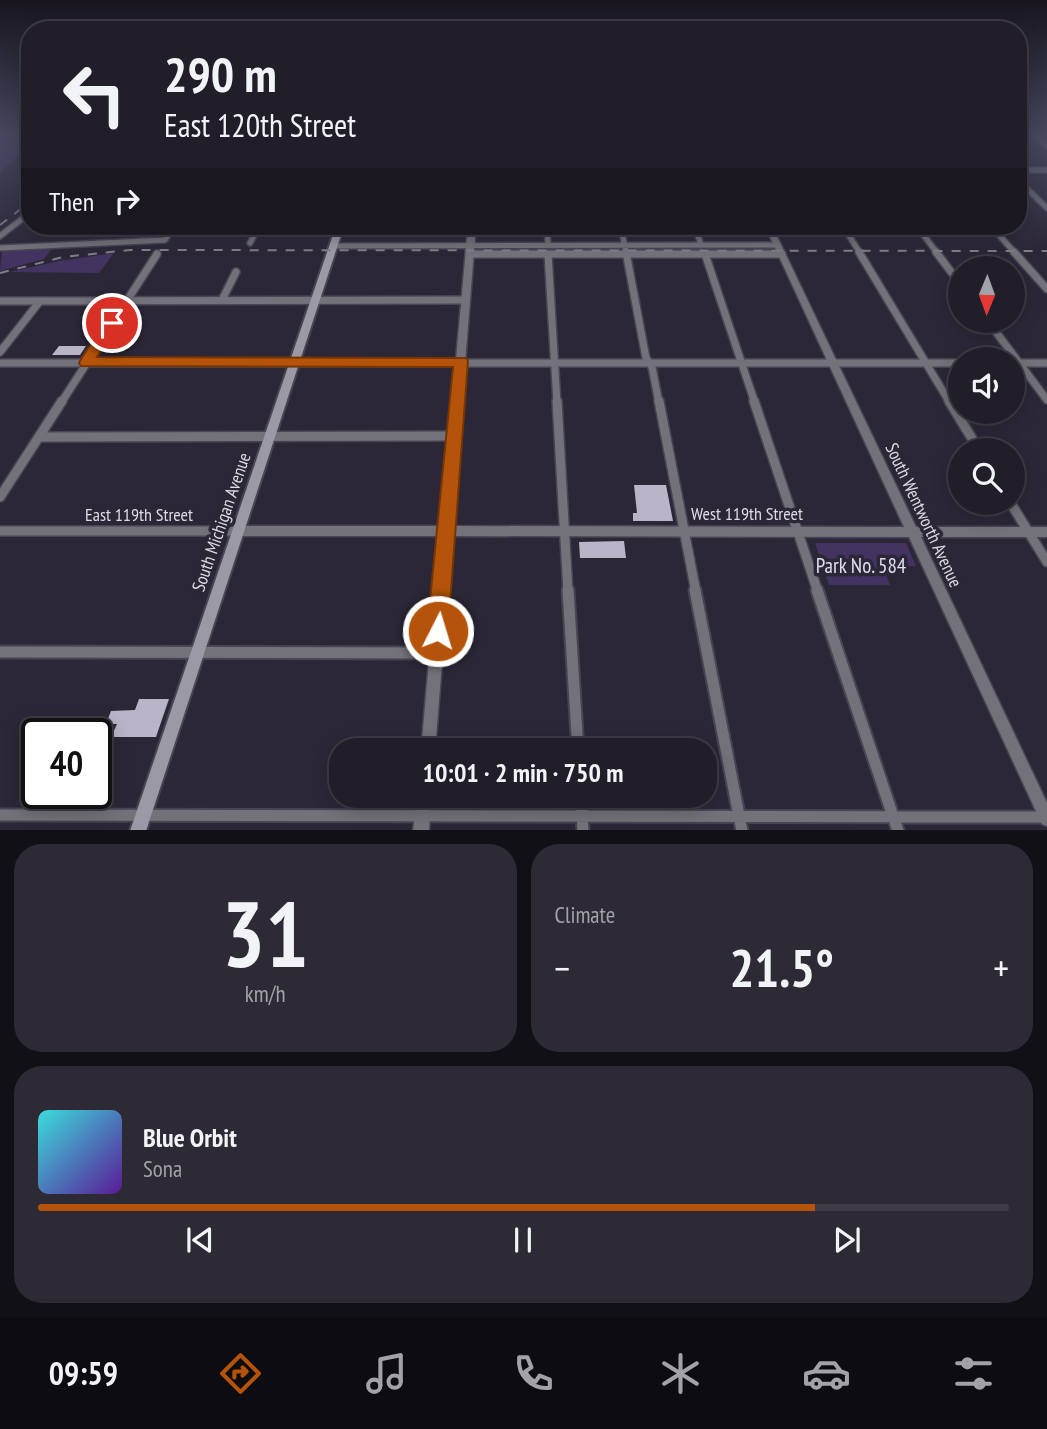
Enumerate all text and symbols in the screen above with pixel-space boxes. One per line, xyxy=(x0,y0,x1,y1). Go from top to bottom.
text: 290 m xyxy=(164,42,277,106)
icon: left xyxy=(49,49,140,140)
text: East 120th Street xyxy=(164,104,356,146)
icon: right xyxy=(108,182,146,220)
text: Then xyxy=(49,185,94,218)
north arrow xyxy=(948,256,1026,332)
map controls xyxy=(948,256,1025,515)
pin xyxy=(82,293,142,353)
icon: arrive xyxy=(93,304,131,342)
button: sound xyxy=(948,347,1025,424)
button: search xyxy=(948,438,1025,515)
street label: South Wentworth Avenue xyxy=(880,439,968,591)
street label: South Michigan Avenue xyxy=(186,450,256,594)
street label: West 119th Street xyxy=(691,502,803,525)
street label: East 119th Street xyxy=(85,503,193,526)
park label: Park No. 584 xyxy=(816,552,907,579)
position arrow xyxy=(401,594,475,668)
speed limit sign: 40 xyxy=(21,718,112,809)
text: 10:01 · 2 min · 750 m xyxy=(423,756,623,789)
text: 31 xyxy=(222,874,309,992)
text: Climate xyxy=(555,900,615,929)
text: 21.5° xyxy=(729,934,834,1001)
text: − xyxy=(555,943,570,992)
text: + xyxy=(993,943,1009,992)
text: km/h xyxy=(245,979,286,1008)
text: Blue Orbit xyxy=(143,1121,237,1154)
text: Sona xyxy=(143,1154,182,1183)
icon: previous xyxy=(181,1221,219,1259)
icon: pause xyxy=(504,1221,542,1259)
icon: next xyxy=(828,1221,866,1259)
icon: directions xyxy=(216,1349,265,1398)
icon: music xyxy=(362,1349,411,1398)
icon: phone xyxy=(509,1349,558,1398)
icon: climate xyxy=(656,1349,705,1398)
icon: car xyxy=(802,1349,851,1398)
icon: filters xyxy=(949,1349,998,1398)
text: 09:59 xyxy=(49,1352,118,1394)

